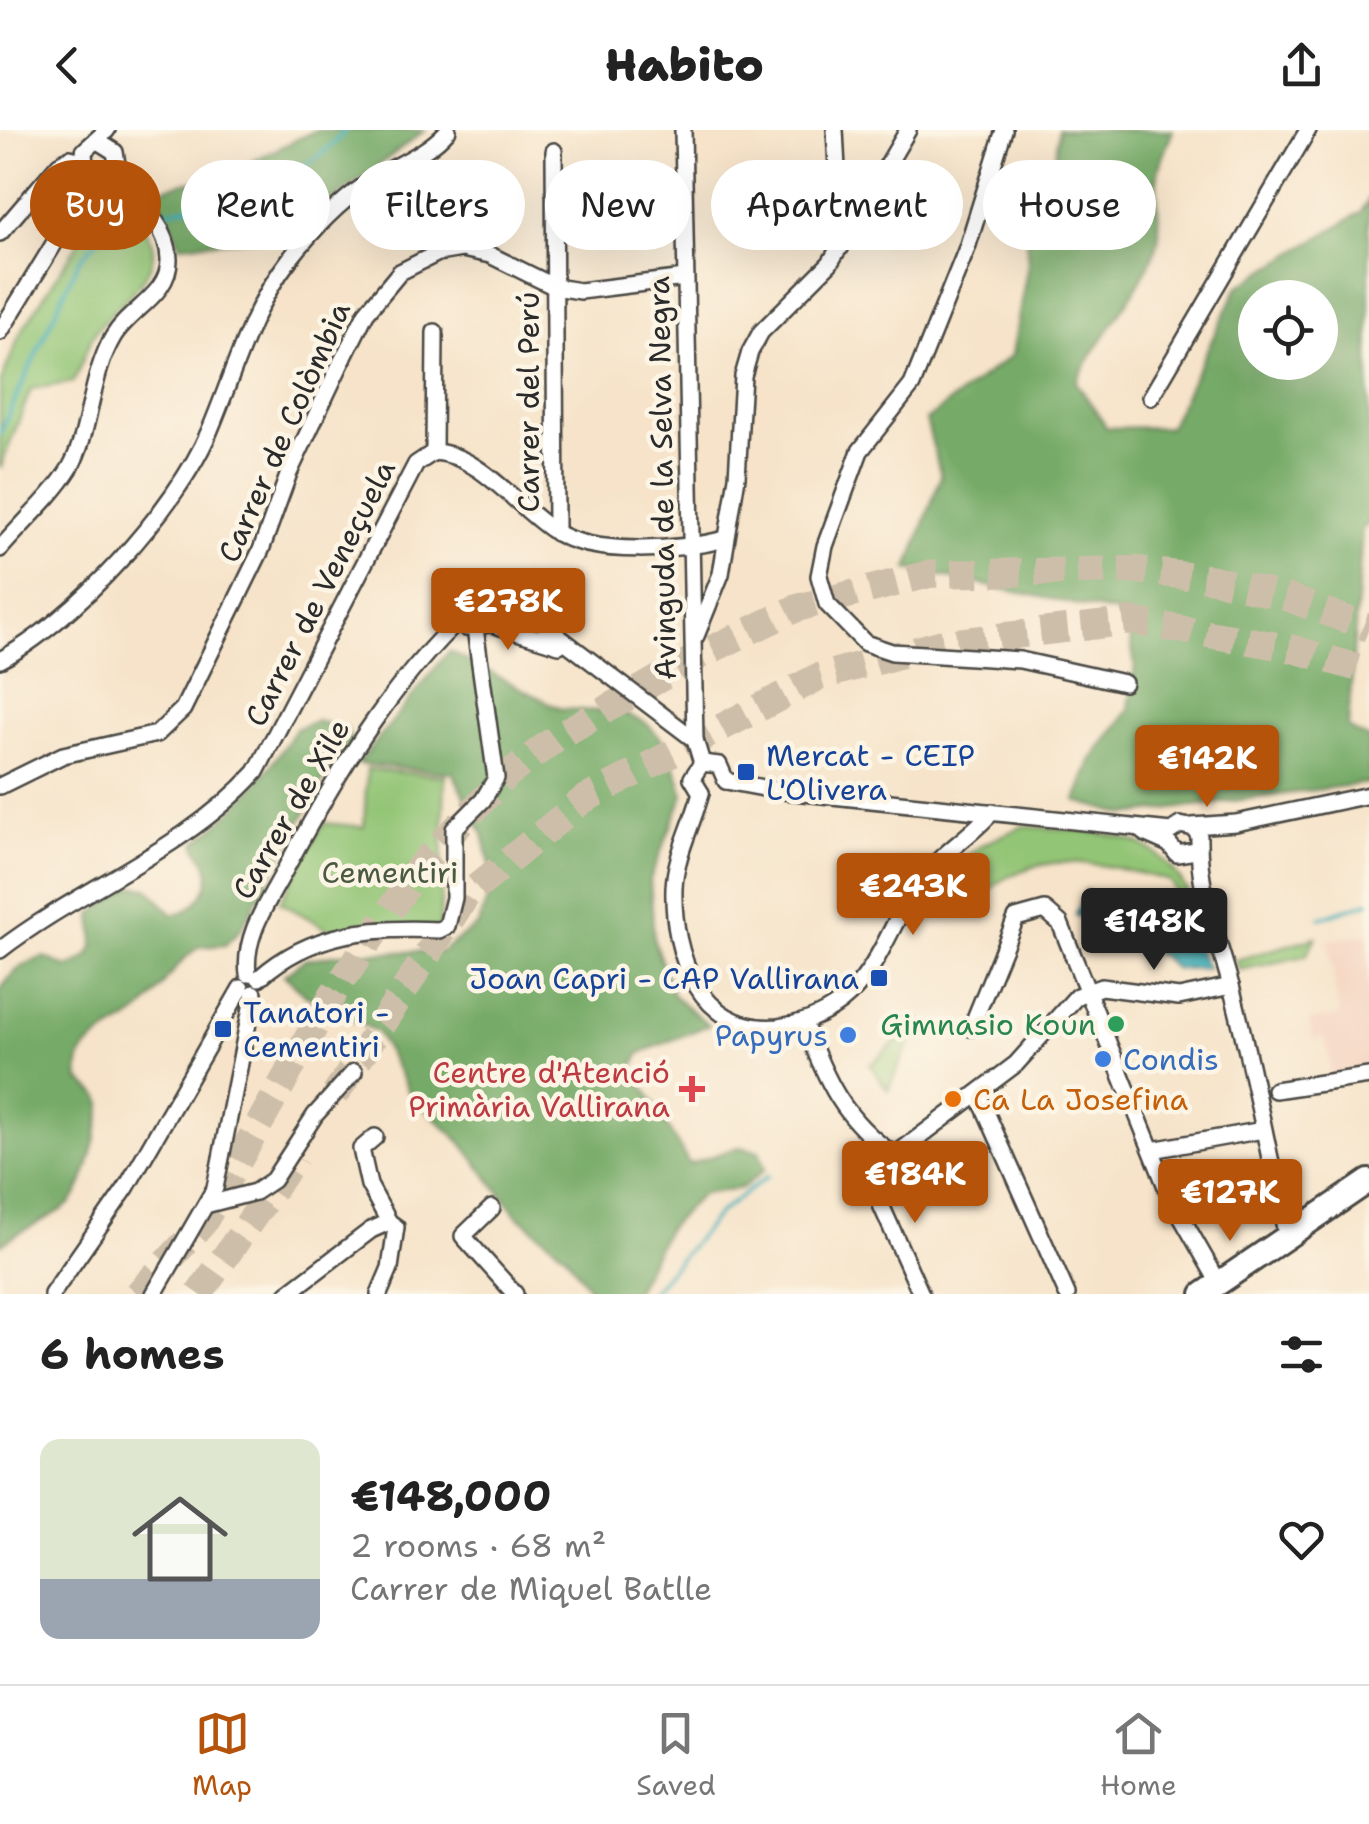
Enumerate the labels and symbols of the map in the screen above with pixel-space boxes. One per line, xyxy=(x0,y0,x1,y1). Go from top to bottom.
street label: Avinguda de la Selva Negra xyxy=(638,275,686,680)
street label: Carrer del Perú xyxy=(508,292,549,512)
street label: Carrer de Colòmbia xyxy=(208,295,360,569)
street label: Carrer de Veneçuela xyxy=(235,452,405,733)
pin: €278K xyxy=(438,568,578,653)
street label: Carrer de Xile xyxy=(223,711,359,907)
pin: €142K xyxy=(1137,725,1277,810)
place label: Mercat - CEIP L'Olivera xyxy=(766,735,975,810)
marker: Mercat - CEIP L'Olivera xyxy=(735,761,757,783)
park label: Cementiri xyxy=(321,852,459,893)
pin: €243K xyxy=(843,853,983,938)
pin: €148K xyxy=(1084,888,1224,973)
place label: Joan Capri - CAP Vallirana xyxy=(469,958,859,999)
marker: Joan Capri - CAP Vallirana xyxy=(868,967,890,989)
place label: Tanatori - Cementiri xyxy=(243,992,389,1067)
place label: Gimnasio Koun xyxy=(880,1004,1096,1045)
marker: Gimnasio Koun xyxy=(1105,1013,1127,1035)
place label: Papyrus xyxy=(715,1015,828,1056)
marker: Tanatori - Cementiri xyxy=(212,1018,234,1040)
marker: Papyrus xyxy=(837,1024,859,1046)
place label: Condis xyxy=(1123,1039,1219,1080)
marker: Condis xyxy=(1092,1048,1114,1070)
place label: Centre d'Atenció Primària Vallirana xyxy=(408,1052,670,1127)
marker: Centre d'Atenció Primària Vallirana xyxy=(679,1076,705,1102)
place label: Ca La Josefina xyxy=(973,1079,1188,1120)
marker: Ca La Josefina xyxy=(942,1088,964,1110)
pin: €184K xyxy=(845,1141,985,1226)
pin: €127K xyxy=(1160,1159,1300,1244)

